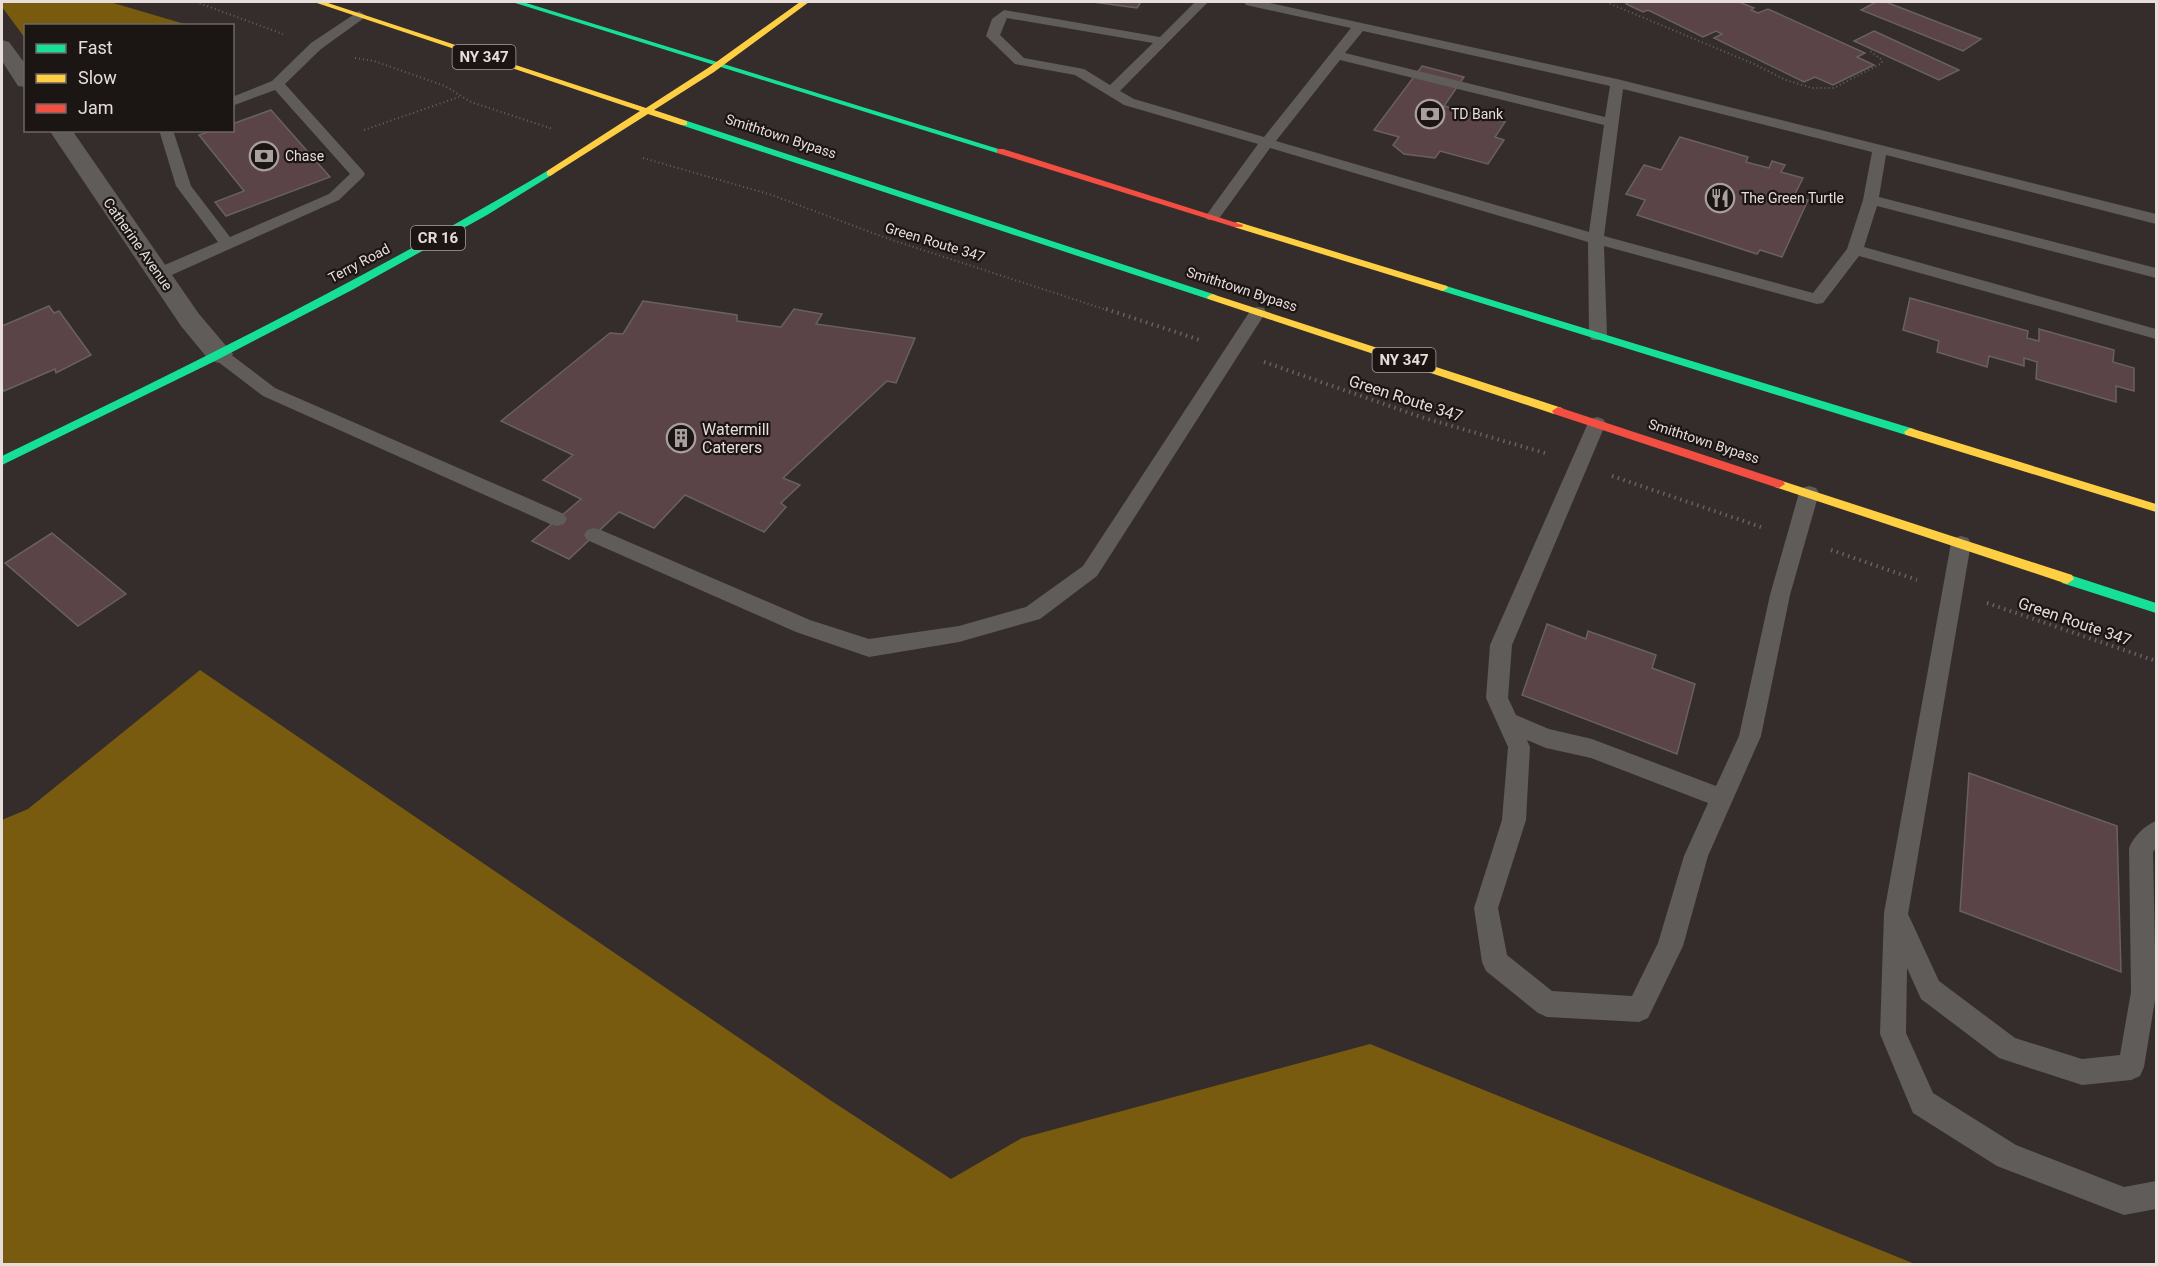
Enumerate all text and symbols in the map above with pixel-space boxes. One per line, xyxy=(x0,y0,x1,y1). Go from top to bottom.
legend xyxy=(24,24,234,132)
text: Fast xyxy=(78,37,113,58)
road number: NY 347 xyxy=(452,45,516,69)
text: Slow xyxy=(78,67,117,88)
text: Jam xyxy=(78,97,114,118)
bank icon: TD Bank xyxy=(1414,98,1446,130)
place label: TD Bank xyxy=(1451,106,1504,122)
street label: Smithtown Bypass xyxy=(724,111,838,161)
bank icon: Chase xyxy=(248,140,280,172)
place label: Chase xyxy=(285,148,324,164)
restaurant icon: The Green Turtle xyxy=(1704,182,1736,214)
place label: The Green Turtle xyxy=(1741,190,1844,206)
street label: Catherine Avenue xyxy=(100,195,176,293)
street label: Green Route 347 xyxy=(883,219,987,265)
road number: CR 16 xyxy=(411,226,465,250)
street label: Terry Road xyxy=(326,240,392,286)
street label: Smithtown Bypass xyxy=(1185,264,1299,314)
road number: NY 347 xyxy=(1372,348,1436,372)
street label: Green Route 347 xyxy=(1347,371,1465,426)
street label: Smithtown Bypass xyxy=(1647,416,1761,466)
place label: Watermill Caterers xyxy=(702,420,769,457)
building icon: Watermill Caterers xyxy=(665,422,697,454)
street label: Green Route 347 xyxy=(2016,593,2134,650)

